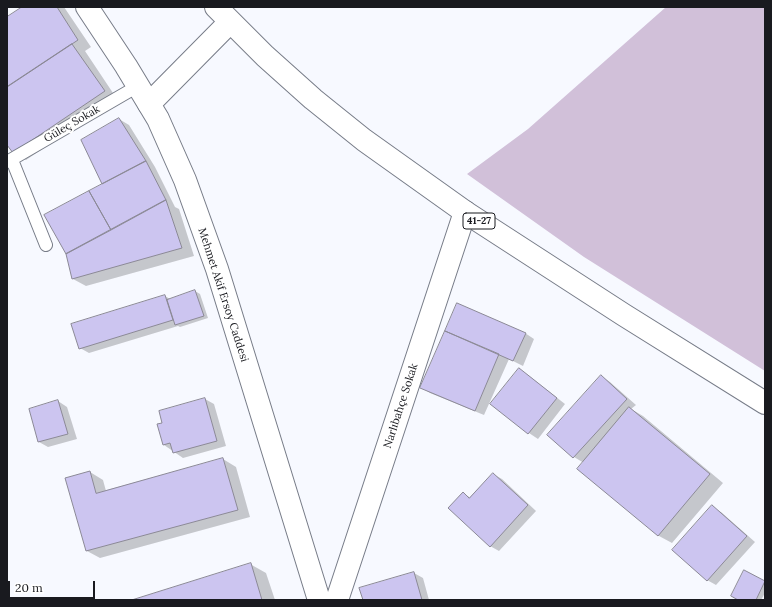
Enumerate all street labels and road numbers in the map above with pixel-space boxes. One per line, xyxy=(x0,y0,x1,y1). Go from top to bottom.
street label: Güleç Sokak xyxy=(42,103,102,145)
road number: 41-27 xyxy=(463,213,495,229)
street label: Mehmet Akif Ersoy Caddesi xyxy=(195,226,251,364)
street label: Narlıbahçe Sokak xyxy=(381,362,421,450)

